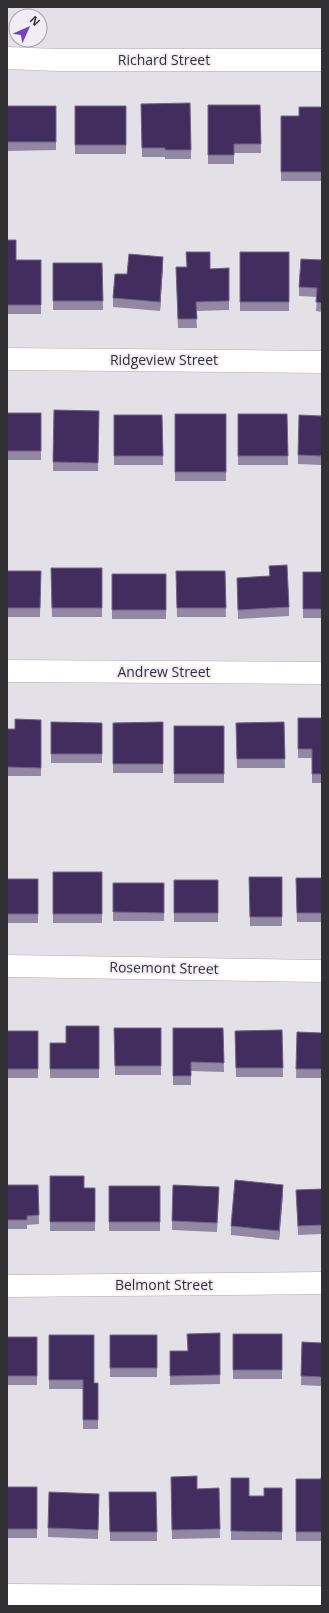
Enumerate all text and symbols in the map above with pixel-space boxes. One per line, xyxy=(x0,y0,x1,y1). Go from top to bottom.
north arrow xyxy=(8,8,48,48)
text: N xyxy=(27,12,44,29)
street label: Richard Street xyxy=(118,50,210,69)
street label: Ridgeview Street xyxy=(110,350,218,369)
street label: Andrew Street xyxy=(117,662,211,681)
street label: Rosemont Street xyxy=(109,957,219,978)
street label: Belmont Street xyxy=(115,1275,213,1294)

